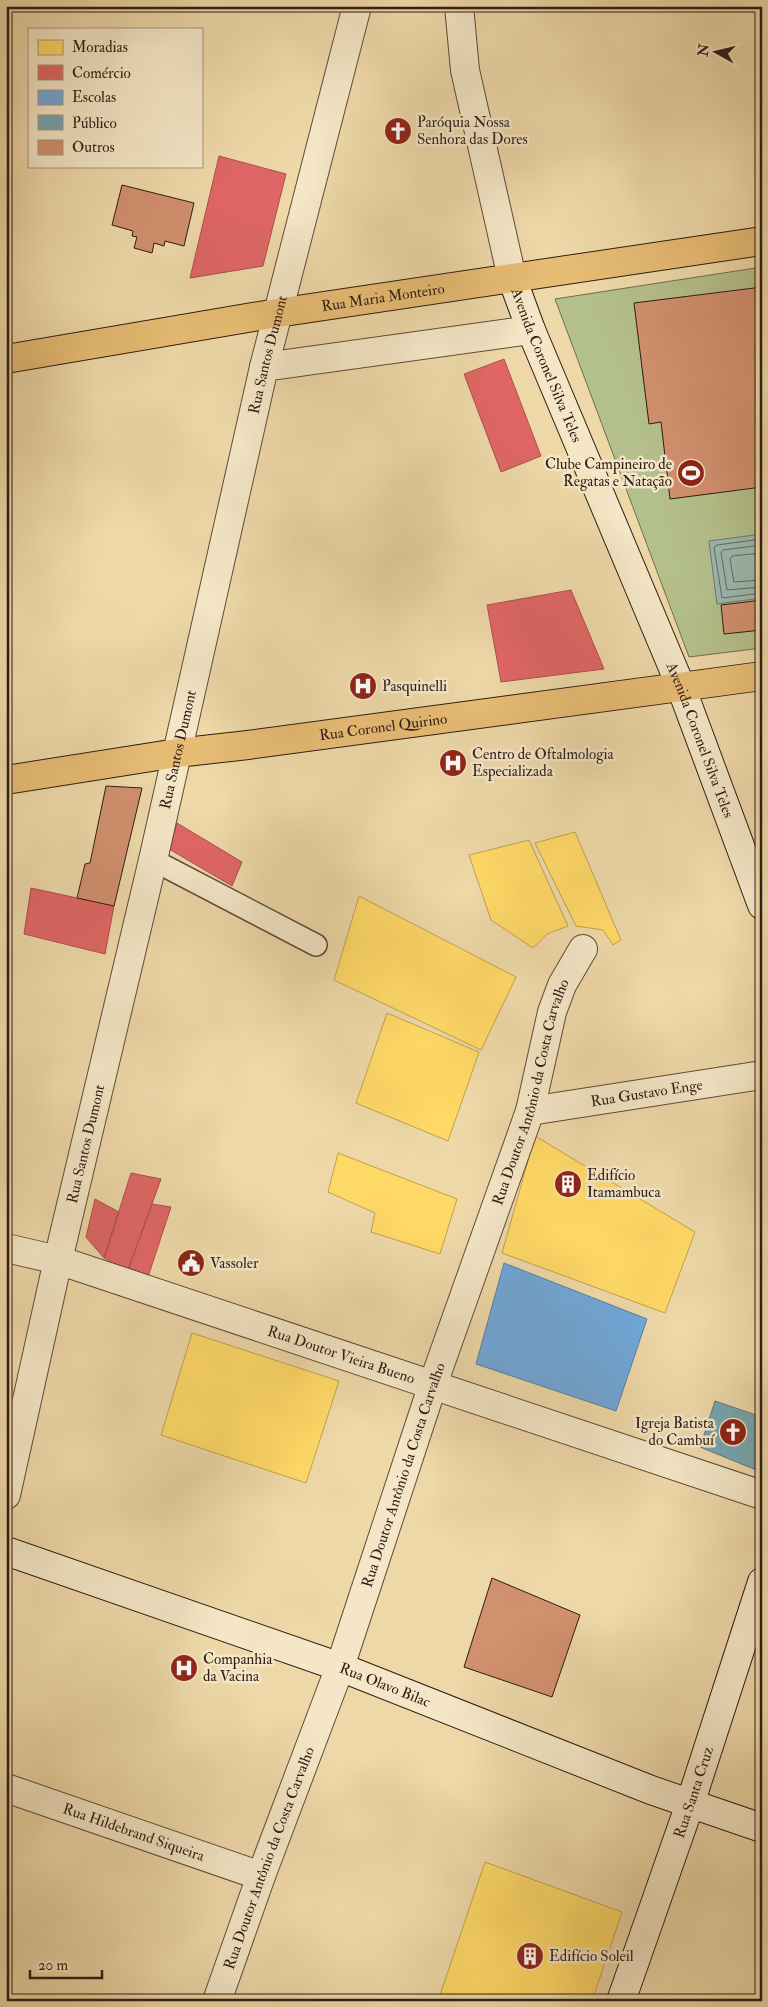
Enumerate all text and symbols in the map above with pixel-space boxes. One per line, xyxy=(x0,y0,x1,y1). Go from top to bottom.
legend xyxy=(28,28,202,168)
north arrow xyxy=(690,28,740,78)
text: Moradias xyxy=(72,38,128,57)
text: N xyxy=(694,42,713,59)
text: Comércio xyxy=(72,64,131,83)
text: Escolas xyxy=(72,88,116,107)
place label: Paróquia Nossa Senhora das Dores xyxy=(417,113,528,149)
text: Público xyxy=(72,114,117,133)
church icon: Paróquia Nossa Senhora das Dores xyxy=(383,116,413,146)
text: Outros xyxy=(72,138,115,157)
street label: Rua Maria Monteiro xyxy=(320,279,446,316)
street label: Avenida Coronel Silva Teles xyxy=(506,285,586,445)
street label: Rua Santos Dumont xyxy=(245,293,292,416)
place label: Clube Campineiro de Regatas e Natação xyxy=(545,455,672,491)
sports icon: Clube Campineiro de Regatas e Natação xyxy=(676,458,706,488)
street label: Avenida Coronel Silva Teles xyxy=(661,659,738,821)
hospital icon: Pasquinelli xyxy=(348,671,378,701)
place label: Pasquinelli xyxy=(382,677,447,696)
street label: Rua Santos Dumont xyxy=(156,688,201,811)
street label: Rua Coronel Quirino xyxy=(318,709,448,745)
place label: Centro de Oftalmologia Especializada xyxy=(472,745,615,782)
hospital icon: Centro de Oftalmologia Especializada xyxy=(438,748,468,778)
street label: Rua Doutor Antônio da Costa Carvalho xyxy=(488,975,574,1208)
street label: Rua Gustavo Enge xyxy=(589,1075,704,1111)
street label: Rua Santos Dumont xyxy=(63,1083,109,1205)
place label: Edifício Itamambuca xyxy=(587,1166,661,1202)
building icon: Edifício Itamambuca xyxy=(553,1169,583,1199)
public building icon: Vassoler xyxy=(176,1248,206,1278)
place label: Vassoler xyxy=(210,1254,259,1273)
street label: Rua Doutor Vieira Bueno xyxy=(265,1322,417,1388)
street label: Rua Doutor Antônio da Costa Carvalho xyxy=(358,1360,450,1590)
place label: Igreja Batista do Cambuí xyxy=(635,1414,715,1450)
church icon: Igreja Batista do Cambuí xyxy=(718,1417,748,1447)
place label: Companhia da Vacina xyxy=(203,1650,273,1686)
hospital icon: Companhia da Vacina xyxy=(169,1653,199,1683)
street label: Rua Olavo Bilac xyxy=(337,1659,433,1712)
street label: Rua Doutor Antônio da Costa Carvalho xyxy=(220,1744,319,1972)
street label: Rua Santa Cruz xyxy=(670,1744,718,1841)
street label: Rua Hildebrand Siqueira xyxy=(60,1799,208,1866)
building icon: Edifício Soleil xyxy=(515,1941,545,1971)
scale bar xyxy=(30,1947,102,1979)
place label: Edifício Soleil xyxy=(549,1947,634,1966)
text: 20 m xyxy=(38,1956,68,1975)

